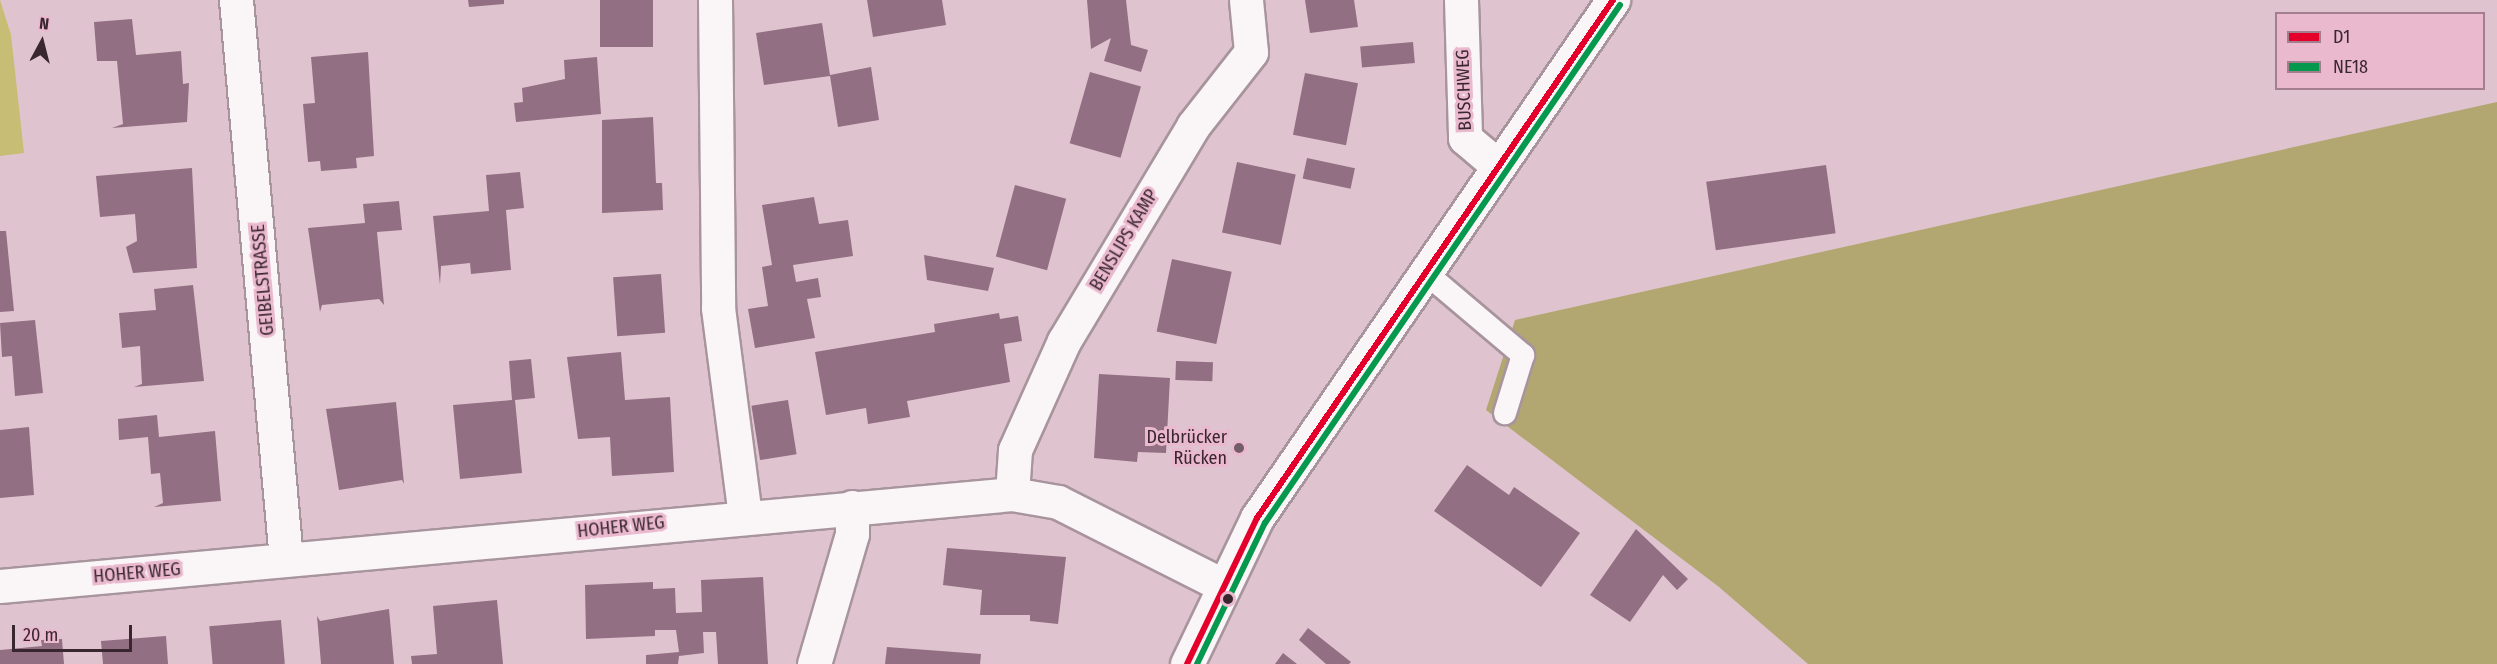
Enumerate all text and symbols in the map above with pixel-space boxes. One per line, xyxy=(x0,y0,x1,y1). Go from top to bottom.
north arrow xyxy=(12,12,72,72)
legend xyxy=(2275,12,2485,90)
text: N xyxy=(38,14,50,34)
text: D1 xyxy=(2333,26,2350,48)
street label: BUSCHWEG xyxy=(1452,49,1476,131)
text: NE18 xyxy=(2333,56,2368,78)
street label: BENSLIPS KAMP xyxy=(1085,185,1163,295)
street label: GEIBELSTRASSE xyxy=(247,223,279,337)
place label: Delbrücker Rücken xyxy=(1147,427,1227,470)
marker: Delbrücker Rücken xyxy=(1232,441,1246,455)
street label: HOHER WEG xyxy=(576,512,666,542)
street label: HOHER WEG xyxy=(92,558,182,588)
unlabelled marker xyxy=(1222,593,1234,605)
scale bar xyxy=(15,613,135,651)
text: 20 m xyxy=(23,624,58,646)

